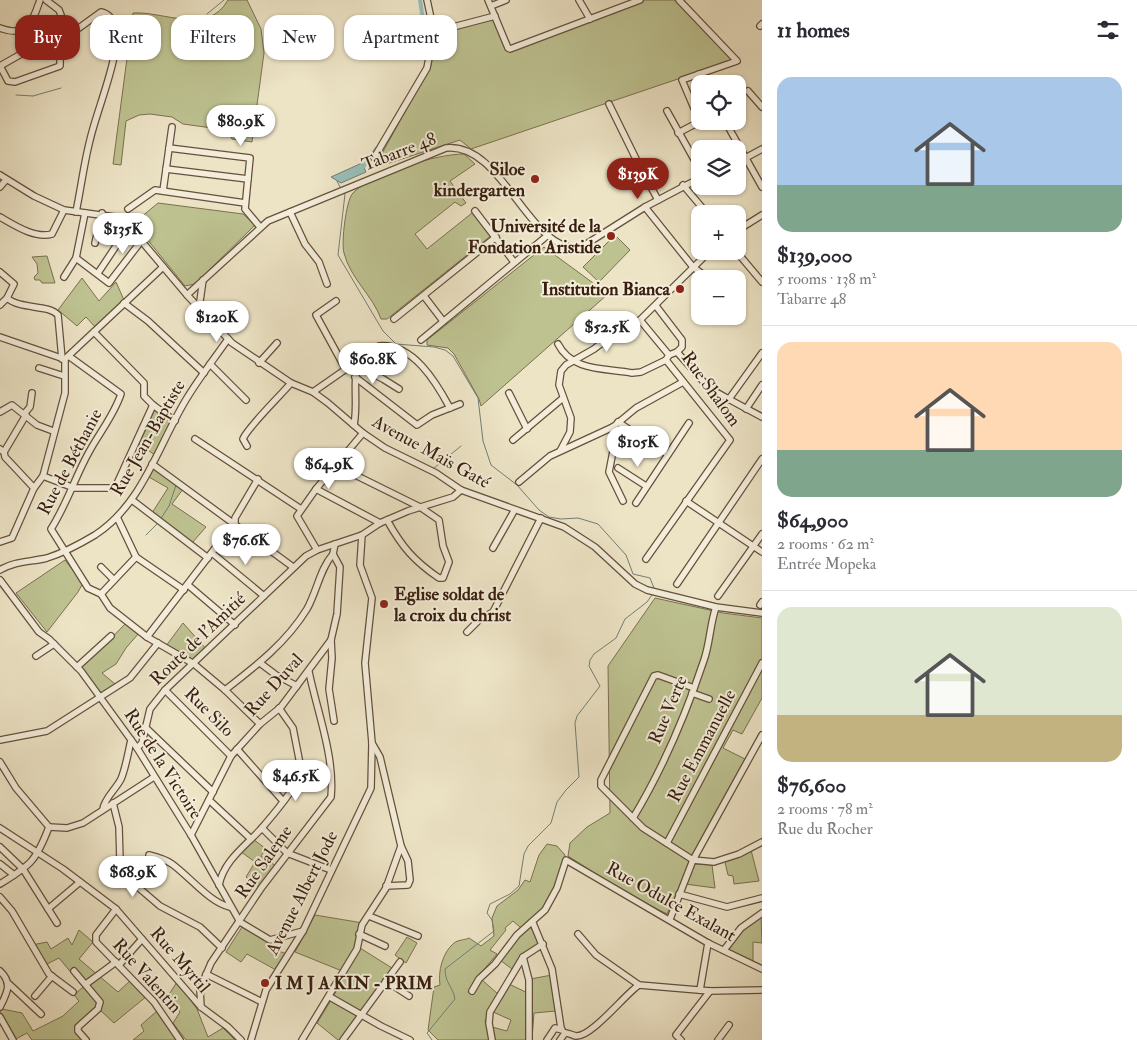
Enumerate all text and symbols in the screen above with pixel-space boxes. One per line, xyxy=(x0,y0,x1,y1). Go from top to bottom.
chip: Buy xyxy=(15,15,80,60)
chip: Rent xyxy=(90,15,161,60)
chip: Filters xyxy=(171,15,254,60)
chip: New xyxy=(264,15,334,60)
chip: Apartment xyxy=(344,15,457,60)
icon: filters xyxy=(1094,16,1122,44)
text: 11 homes xyxy=(777,17,850,44)
map controls xyxy=(691,75,746,325)
button: locate xyxy=(691,75,746,130)
pin: $80.9K xyxy=(200,104,282,147)
icon: home xyxy=(905,109,995,199)
text: $80.9K xyxy=(217,111,265,131)
street label: Tabarre 48 xyxy=(359,127,439,177)
button: layers xyxy=(691,140,746,195)
place label: Siloe kindergarten xyxy=(433,158,526,202)
pin: $139K xyxy=(603,158,673,200)
text: $139K xyxy=(618,164,658,184)
marker: Siloe kindergarten xyxy=(529,173,541,185)
button: + xyxy=(691,205,746,260)
pin: $135K xyxy=(88,212,158,255)
place label: Université de la Fondation Aristide xyxy=(468,215,602,259)
text: $135K xyxy=(103,219,143,239)
marker: Université de la Fondation Aristide xyxy=(605,230,617,242)
text: $139,000 xyxy=(777,242,853,269)
text: 5 rooms · 138 m² xyxy=(777,269,876,289)
button: − xyxy=(691,270,746,325)
place label: Institution Bianca xyxy=(542,278,671,301)
marker: Institution Bianca xyxy=(674,283,686,295)
text: Tabarre 48 xyxy=(777,289,846,309)
pin: $120K xyxy=(182,300,252,343)
text: $120K xyxy=(196,307,238,327)
pin: $52.5K xyxy=(566,310,648,353)
text: $52.5K xyxy=(584,317,630,337)
pin: $60.8K xyxy=(332,342,414,385)
street label: Rue Shalom xyxy=(676,347,746,431)
text: $60.8K xyxy=(349,349,397,369)
street label: Rue Jean-Baptiste xyxy=(105,375,191,500)
icon: home xyxy=(905,375,995,465)
street label: Rue de Béthanie xyxy=(32,405,108,519)
street label: Avenue Maïs Gaté xyxy=(367,410,494,494)
pin: $105K xyxy=(603,426,673,468)
text: $105K xyxy=(617,432,659,452)
pin: $64.9K xyxy=(288,448,370,490)
text: $64.9K xyxy=(305,454,353,474)
text: $64,900 xyxy=(777,507,849,534)
pin: $76.6K xyxy=(205,524,287,566)
text: $76.6K xyxy=(223,530,269,550)
text: 2 rooms · 62 m² xyxy=(777,534,874,554)
text: Entrée Mopeka xyxy=(777,554,876,574)
place label: Eglise soldat de la croix du christ xyxy=(393,583,511,627)
street label: Route de l'Amitié xyxy=(145,587,251,691)
marker: Eglise soldat de la croix du christ xyxy=(378,598,390,610)
icon: home xyxy=(905,640,995,730)
street label: Rue Duval xyxy=(240,648,309,721)
street label: Rue Verte xyxy=(643,672,693,748)
street label: Rue Silo xyxy=(179,682,239,742)
street label: Rue Emmanuelle xyxy=(663,685,742,806)
street label: Rue de la Victoire xyxy=(119,704,208,824)
pin: $46.5K xyxy=(255,760,337,802)
text: $46.5K xyxy=(273,766,319,786)
text: $76,600 xyxy=(777,772,846,799)
text: 2 rooms · 78 m² xyxy=(777,799,873,819)
text: Rue du Rocher xyxy=(777,819,873,839)
street label: Rue Saleme xyxy=(230,821,298,903)
street label: Avenue Albert Jode xyxy=(260,827,343,960)
pin: $68.9K xyxy=(92,856,174,898)
street label: Rue Odulce Exalant xyxy=(602,857,740,947)
text: $68.9K xyxy=(109,862,157,882)
street label: Rue Myrtil xyxy=(145,922,215,998)
street label: Rue Valentin xyxy=(107,934,187,1018)
place label: I M J A KIN - PRIM xyxy=(275,972,433,995)
marker: I M J A KIN - PRIM xyxy=(259,977,271,989)

